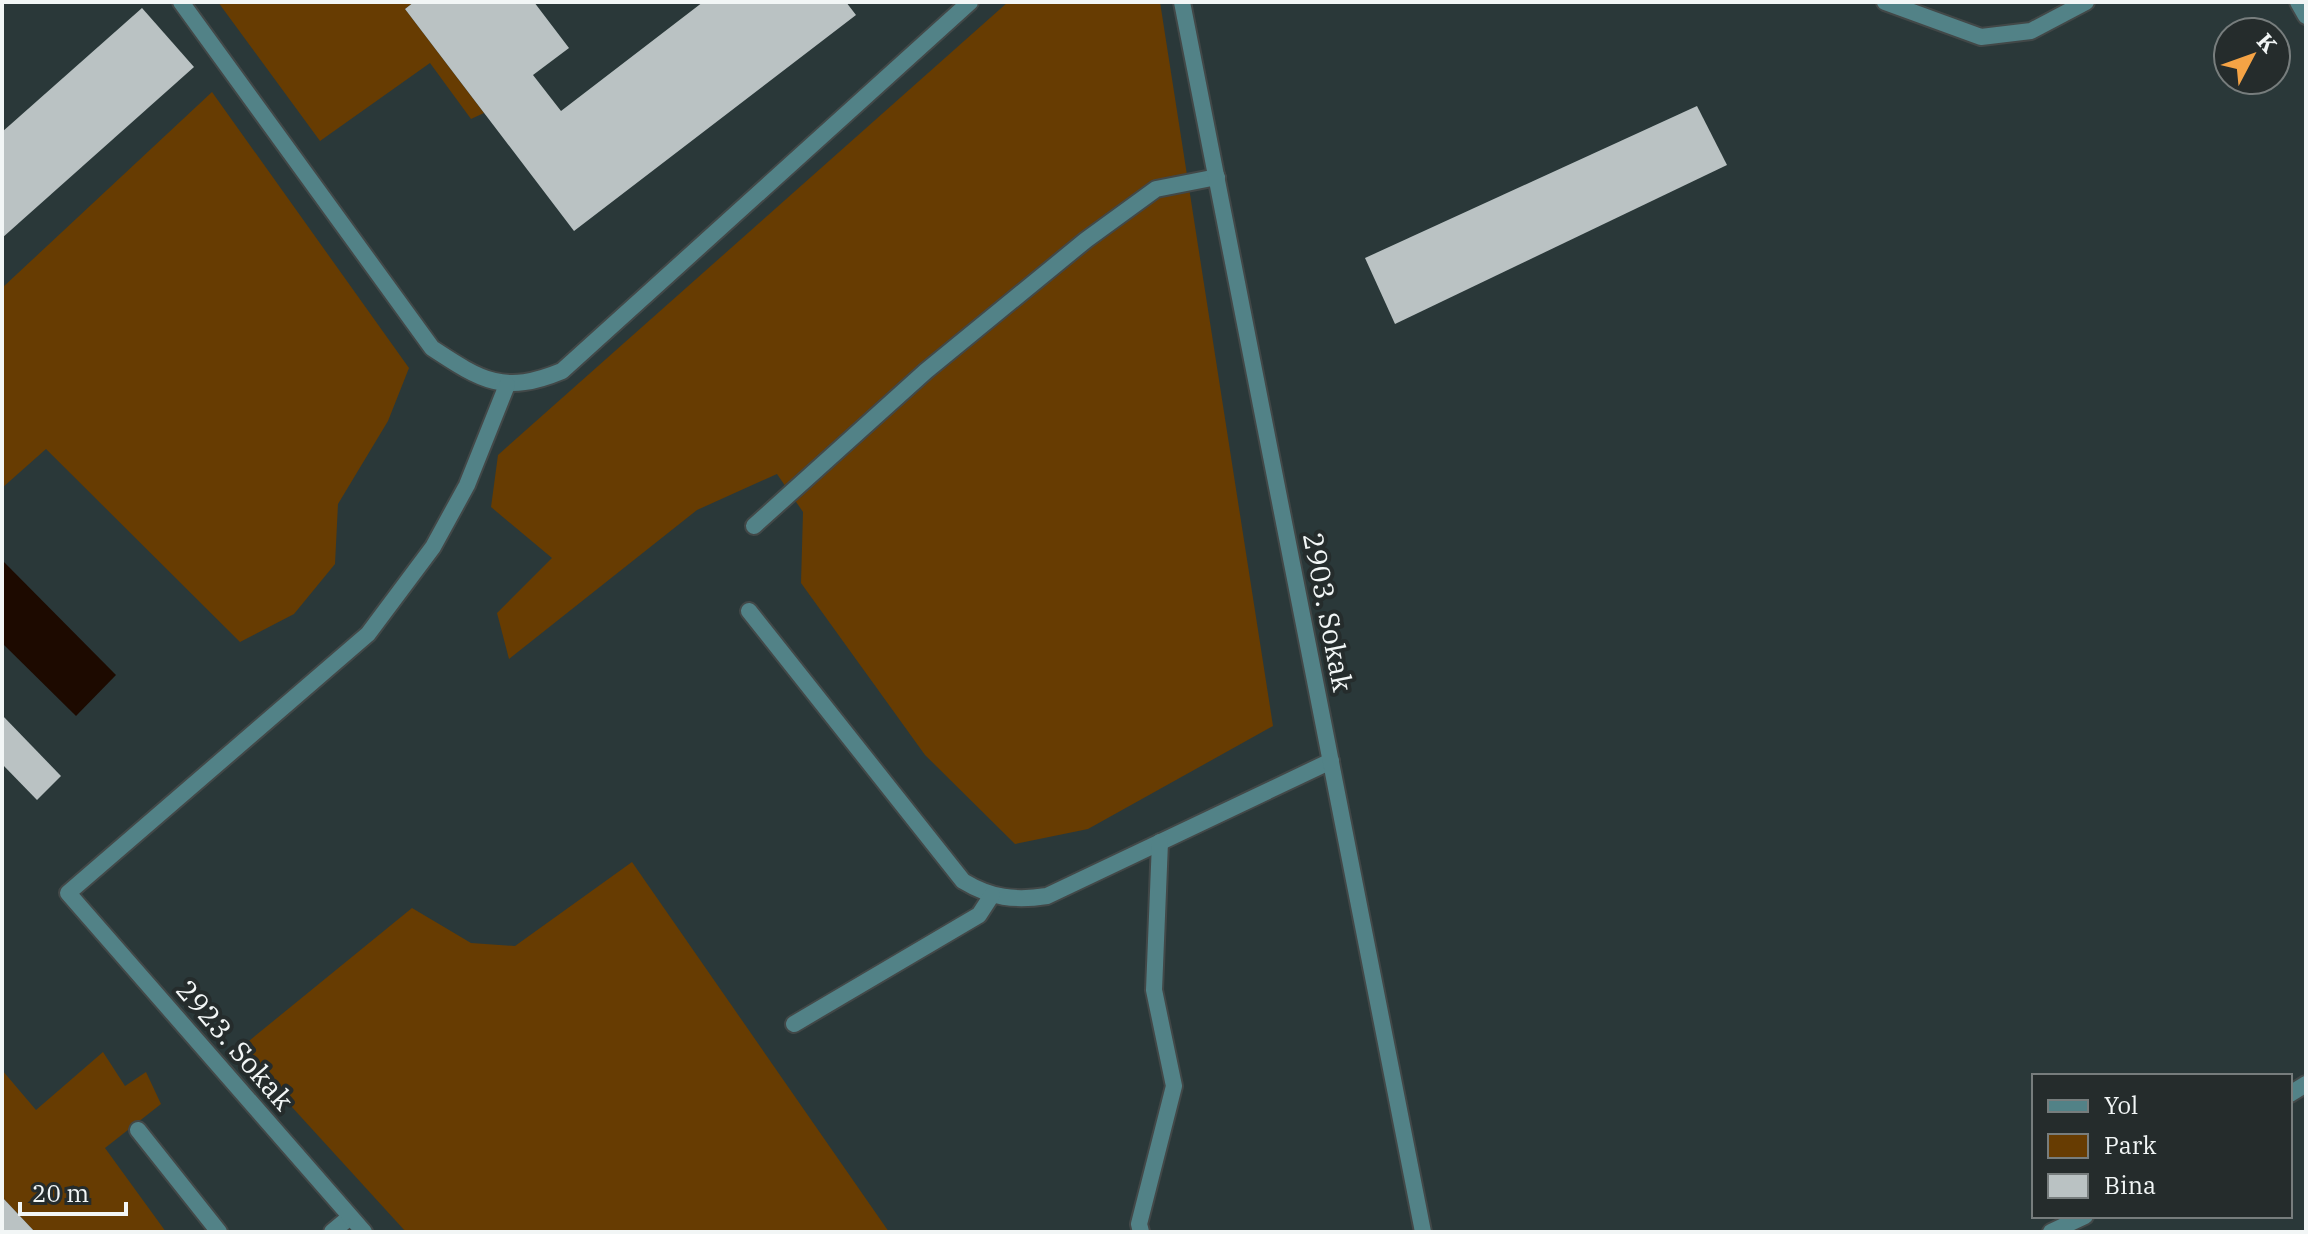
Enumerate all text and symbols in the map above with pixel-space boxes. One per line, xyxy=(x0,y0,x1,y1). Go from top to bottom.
north arrow xyxy=(2212,16,2292,96)
text: K xyxy=(2251,27,2284,59)
street label: 2903. Sokak xyxy=(1295,529,1362,695)
street label: 2923. Sokak xyxy=(168,972,303,1118)
legend xyxy=(2032,1074,2292,1218)
text: Yol xyxy=(2104,1089,2138,1121)
text: Park xyxy=(2104,1129,2156,1161)
scale bar xyxy=(20,1166,126,1216)
text: Bina xyxy=(2104,1169,2156,1201)
text: 20 m xyxy=(32,1177,89,1209)

